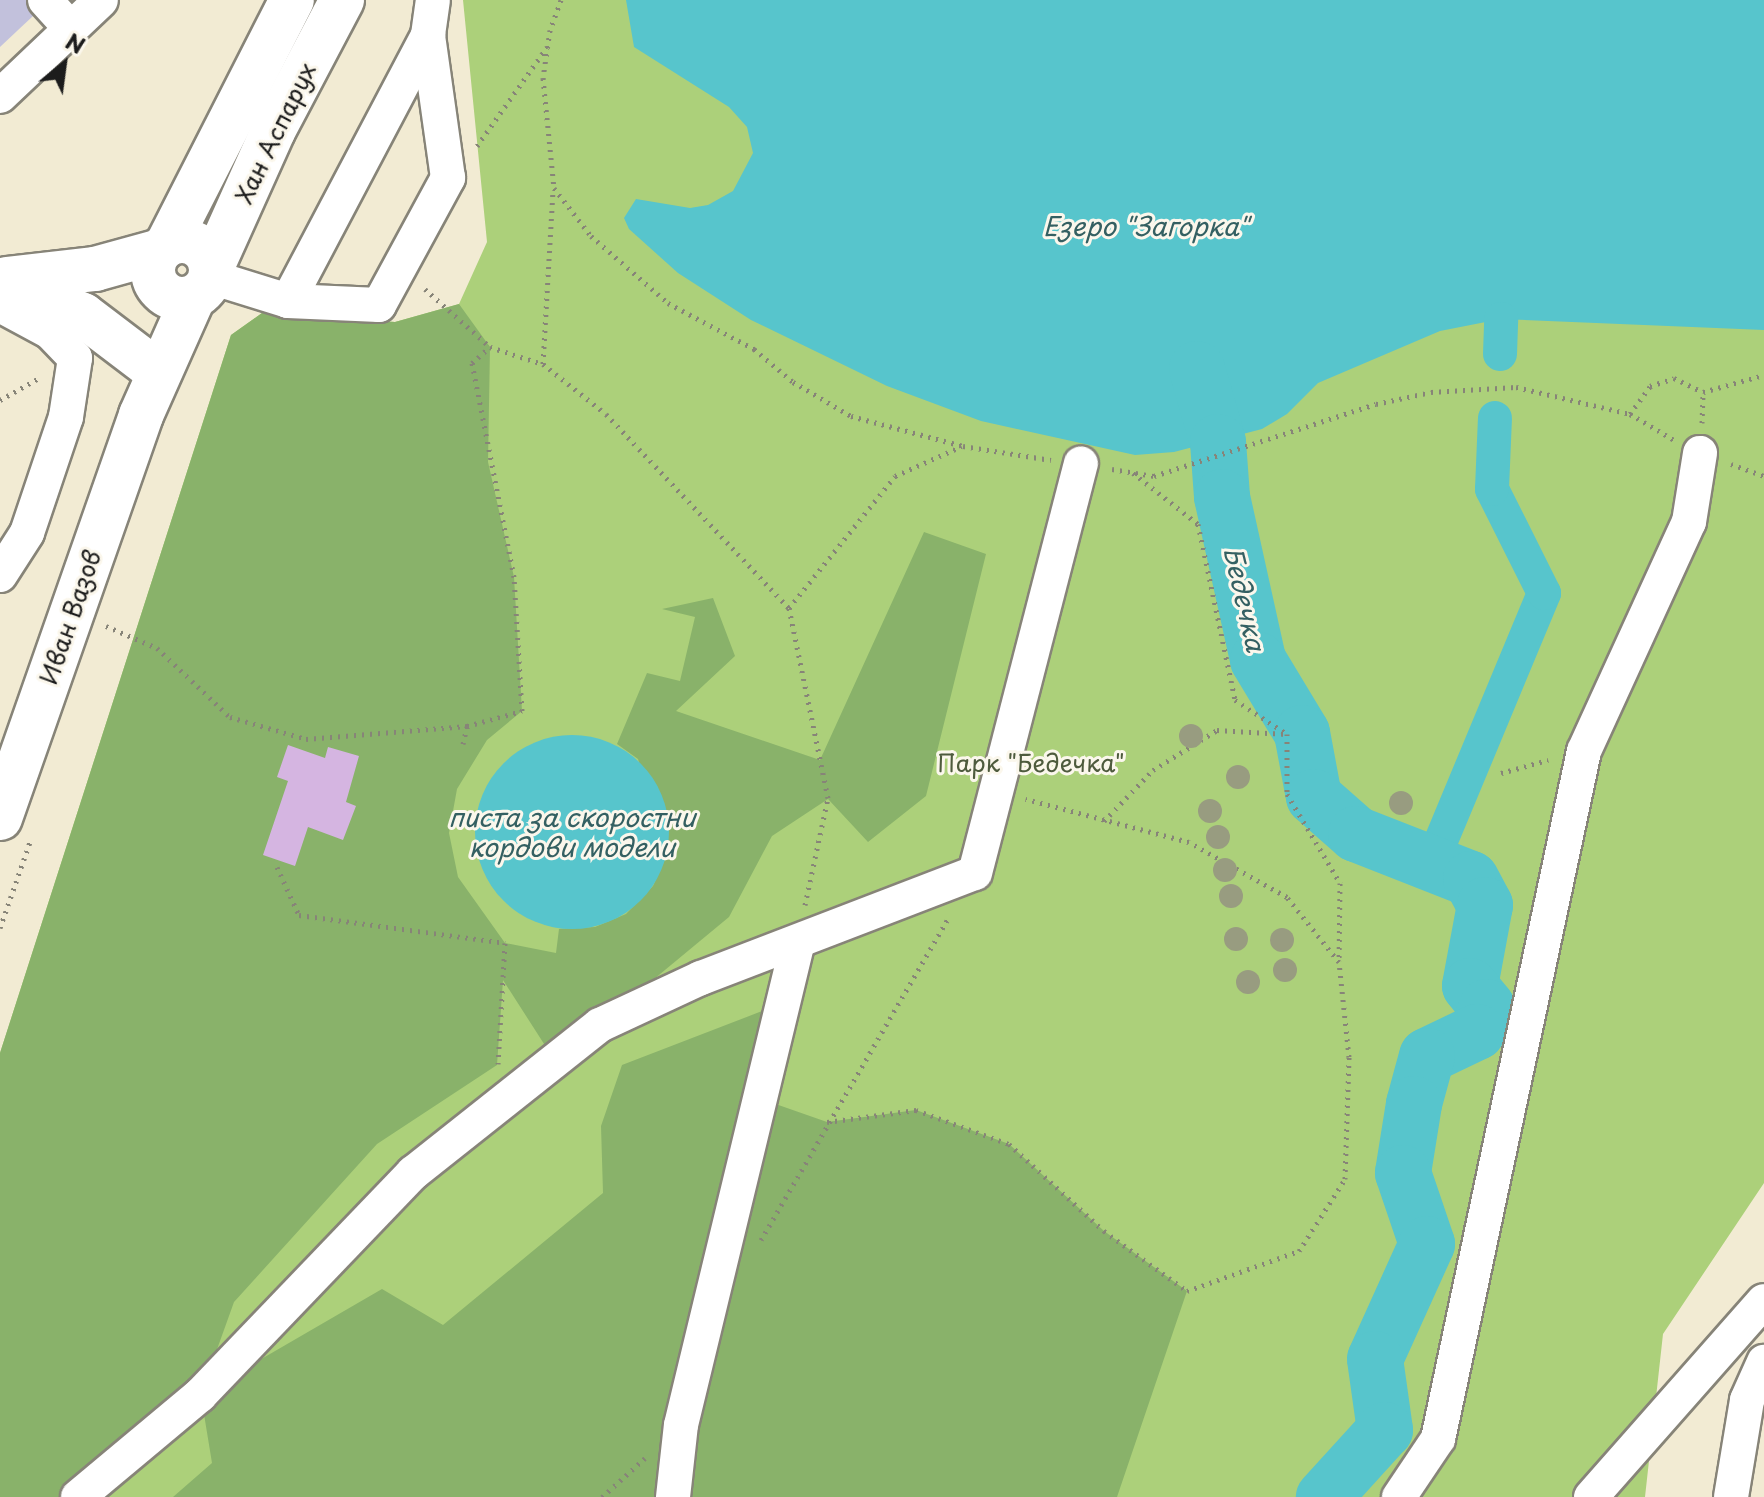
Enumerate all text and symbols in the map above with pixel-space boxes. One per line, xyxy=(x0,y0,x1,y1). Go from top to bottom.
north arrow xyxy=(24,24,104,104)
text: N xyxy=(60,24,92,61)
street label: Хан Аспарух xyxy=(228,57,322,209)
water label: Езеро "Загорка" xyxy=(1043,210,1249,242)
water label: Бедечка xyxy=(1218,544,1272,654)
street label: Иван Вазов xyxy=(33,546,107,688)
park label: Парк "Бедечка" xyxy=(937,749,1125,777)
water label: писта за скоростни кордови модели xyxy=(448,801,696,862)

